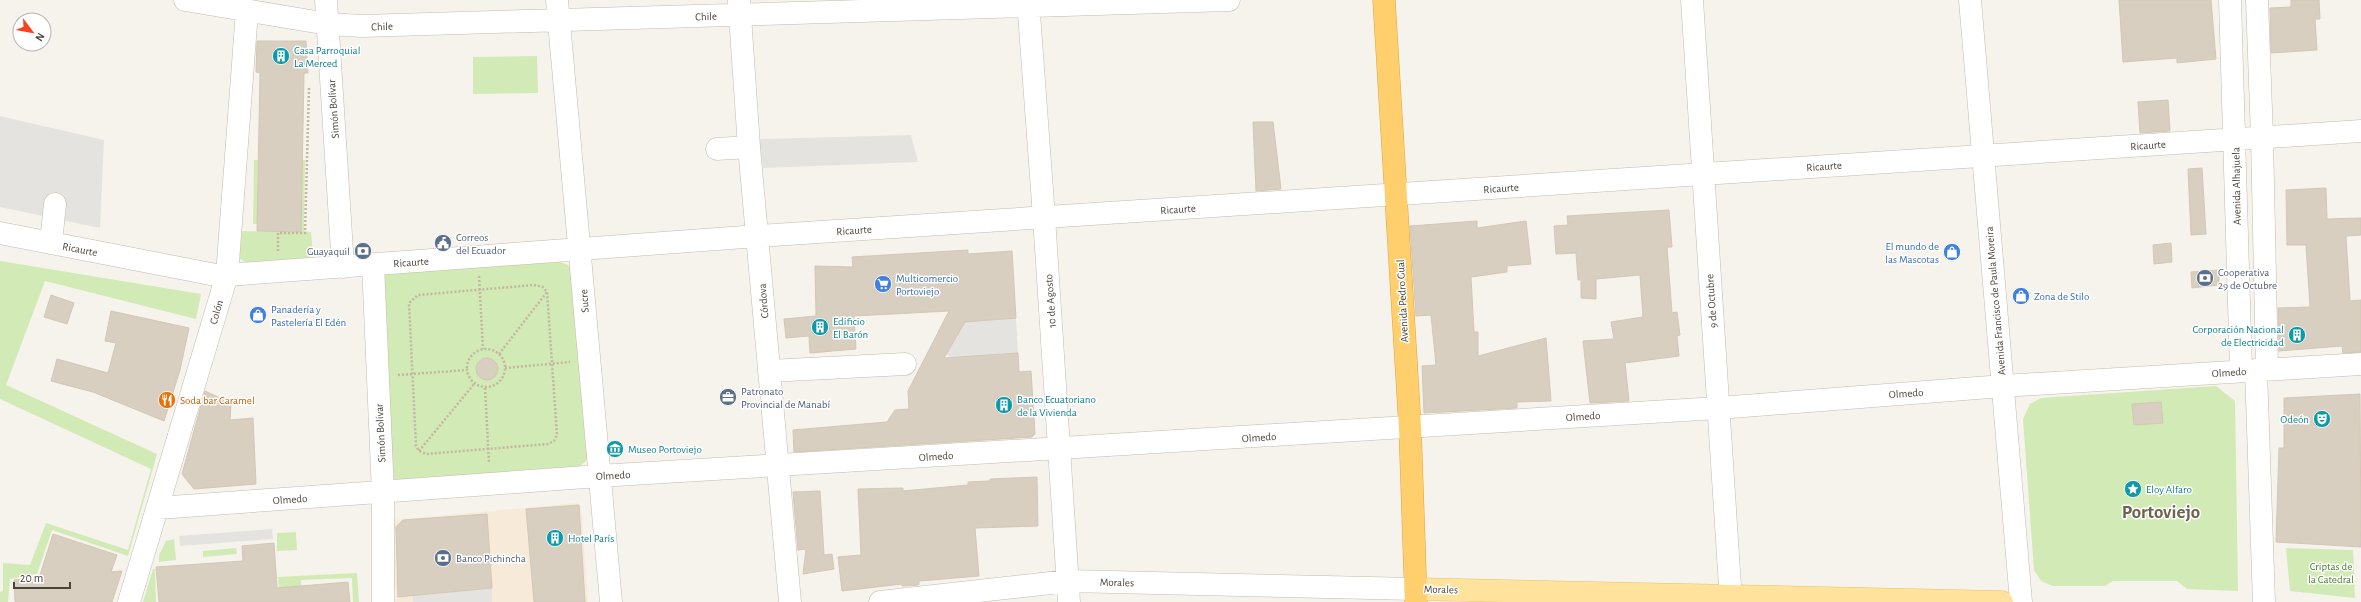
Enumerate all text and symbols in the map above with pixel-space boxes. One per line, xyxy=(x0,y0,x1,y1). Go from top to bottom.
street label: Chile xyxy=(695,11,717,22)
north arrow xyxy=(12,12,52,52)
street label: Chile xyxy=(371,21,393,32)
text: N xyxy=(33,31,47,43)
place label: Casa Parroquial La Merced xyxy=(294,45,360,69)
building icon: Casa Parroquial La Merced xyxy=(271,46,291,66)
street label: Simón Bolívar xyxy=(326,79,341,139)
street label: Ricaurte xyxy=(2130,139,2166,152)
street label: Avenida Alhajuela xyxy=(2230,147,2243,225)
street label: Ricaurte xyxy=(1806,160,1842,173)
street label: Ricaurte xyxy=(1483,182,1519,195)
street label: Ricaurte xyxy=(1160,203,1196,216)
street label: Ricaurte xyxy=(836,224,872,237)
street label: Avenida Francisco de Paula Moreira xyxy=(1984,226,2007,376)
place label: Correos del Ecuador xyxy=(456,232,506,256)
public building icon: Correos del Ecuador xyxy=(433,233,453,253)
street label: Ricaurte xyxy=(61,241,98,258)
bank icon: Guayaquil xyxy=(353,241,373,261)
place label: El mundo de las Mascotas xyxy=(1885,241,1939,265)
shop icon: El mundo de las Mascotas xyxy=(1942,242,1962,262)
place label: Guayaquil xyxy=(307,246,350,257)
street label: Ricaurte xyxy=(393,256,429,269)
street label: Avenida Pedro Gual xyxy=(1395,259,1410,343)
place label: Cooperativa 29 de Octubre xyxy=(2218,267,2277,291)
bank icon: Cooperativa 29 de Octubre xyxy=(2195,268,2215,288)
place label: Multicomercio Portoviejo xyxy=(896,273,958,297)
supermarket icon: Multicomercio Portoviejo xyxy=(873,274,893,294)
street label: 10 de Agosto xyxy=(1043,274,1058,328)
street label: 9 de Octubre xyxy=(1704,274,1719,328)
street label: Córdova xyxy=(757,283,770,319)
shop icon: Zona de Stilo xyxy=(2011,286,2031,306)
street label: Sucre xyxy=(578,289,591,313)
place label: Zona de Stilo xyxy=(2034,291,2089,302)
street label: Colón xyxy=(208,299,225,325)
place label: Panadería y Pastelería El Edén xyxy=(271,304,346,328)
shop icon: Panadería y Pastelería El Edén xyxy=(248,305,268,325)
place label: Edificio El Barón xyxy=(833,316,868,340)
building icon: Edificio El Barón xyxy=(810,317,830,337)
place label: Corporación Nacional de Electricidad xyxy=(2193,324,2284,348)
building icon: Corporación Nacional de Electricidad xyxy=(2287,325,2307,345)
street label: Olmedo xyxy=(2211,366,2247,379)
place label: Patronato Provincial de Manabí xyxy=(741,386,830,410)
office icon: Patronato Provincial de Manabí xyxy=(718,387,738,407)
street label: Olmedo xyxy=(1888,387,1924,400)
restaurant icon: Soda bar Caramel xyxy=(157,390,177,410)
place label: Banco Ecuatoriano de la Vivienda xyxy=(1017,394,1096,418)
place label: Soda bar Caramel xyxy=(180,395,255,406)
building icon: Banco Ecuatoriano de la Vivienda xyxy=(994,395,1014,415)
street label: Simón Bolívar xyxy=(373,403,388,463)
theatre icon: Odeón xyxy=(2312,409,2332,429)
street label: Olmedo xyxy=(1565,410,1601,423)
place label: Odeón xyxy=(2280,414,2309,425)
street label: Olmedo xyxy=(1241,431,1277,444)
museum icon: Museo Portoviejo xyxy=(605,439,625,459)
place label: Museo Portoviejo xyxy=(628,444,702,455)
street label: Olmedo xyxy=(918,450,954,463)
street label: Olmedo xyxy=(595,469,631,482)
place icon: Eloy Alfaro xyxy=(2123,479,2143,499)
place label: Eloy Alfaro xyxy=(2146,484,2192,495)
street label: Olmedo xyxy=(272,493,308,506)
district label: Portoviejo xyxy=(2122,503,2200,522)
building icon: Hotel París xyxy=(545,528,565,548)
place label: Hotel París xyxy=(568,533,614,544)
bank icon: Banco Pichincha xyxy=(433,548,453,568)
place label: Banco Pichincha xyxy=(456,553,526,564)
park label: Criptas de la Catedral xyxy=(2308,561,2354,585)
scale bar xyxy=(14,564,70,590)
text: 20 m xyxy=(20,572,43,584)
street label: Morales xyxy=(1100,577,1134,588)
street label: Morales xyxy=(1424,584,1458,595)

